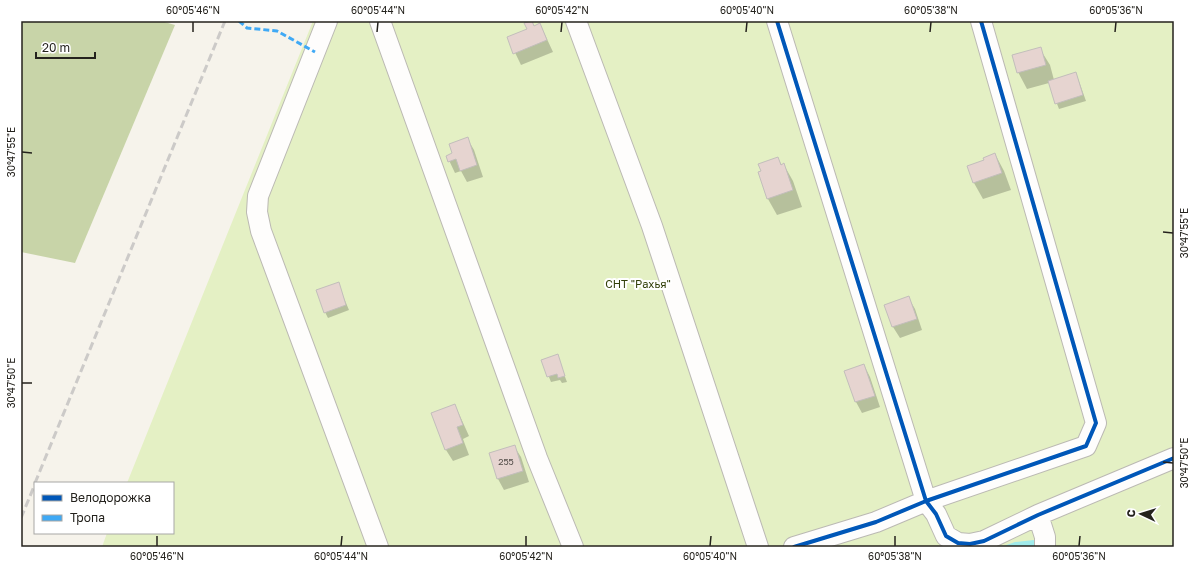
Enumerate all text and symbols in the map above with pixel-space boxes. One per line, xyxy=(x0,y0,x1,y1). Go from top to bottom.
text: 60°05'46"N xyxy=(166,4,220,16)
text: 60°05'44"N xyxy=(351,4,405,16)
text: 60°05'42"N xyxy=(535,4,589,16)
text: 60°05'40"N xyxy=(720,4,774,16)
text: 60°05'38"N xyxy=(904,4,958,16)
text: 60°05'36"N xyxy=(1089,4,1143,16)
scale bar xyxy=(36,34,95,60)
text: 20 m xyxy=(42,40,70,55)
text: 30°47'55"E xyxy=(5,127,17,177)
text: 30°47'55"E xyxy=(1178,208,1190,258)
park label: СНТ "Рахья" xyxy=(605,277,671,290)
text: 30°47'50"E xyxy=(5,358,17,408)
text: 30°47'50"E xyxy=(1178,438,1190,488)
house number: 255 xyxy=(498,456,514,467)
legend xyxy=(34,482,174,534)
text: Велодорожка xyxy=(70,490,151,505)
north arrow xyxy=(1121,494,1161,534)
text: С xyxy=(1124,509,1137,518)
text: Тропа xyxy=(70,510,105,525)
text: 60°05'46"N xyxy=(130,550,184,562)
text: 60°05'44"N xyxy=(314,550,368,562)
text: 60°05'42"N xyxy=(499,550,553,562)
text: 60°05'40"N xyxy=(683,550,737,562)
text: 60°05'38"N xyxy=(868,550,922,562)
text: 60°05'36"N xyxy=(1052,550,1106,562)

